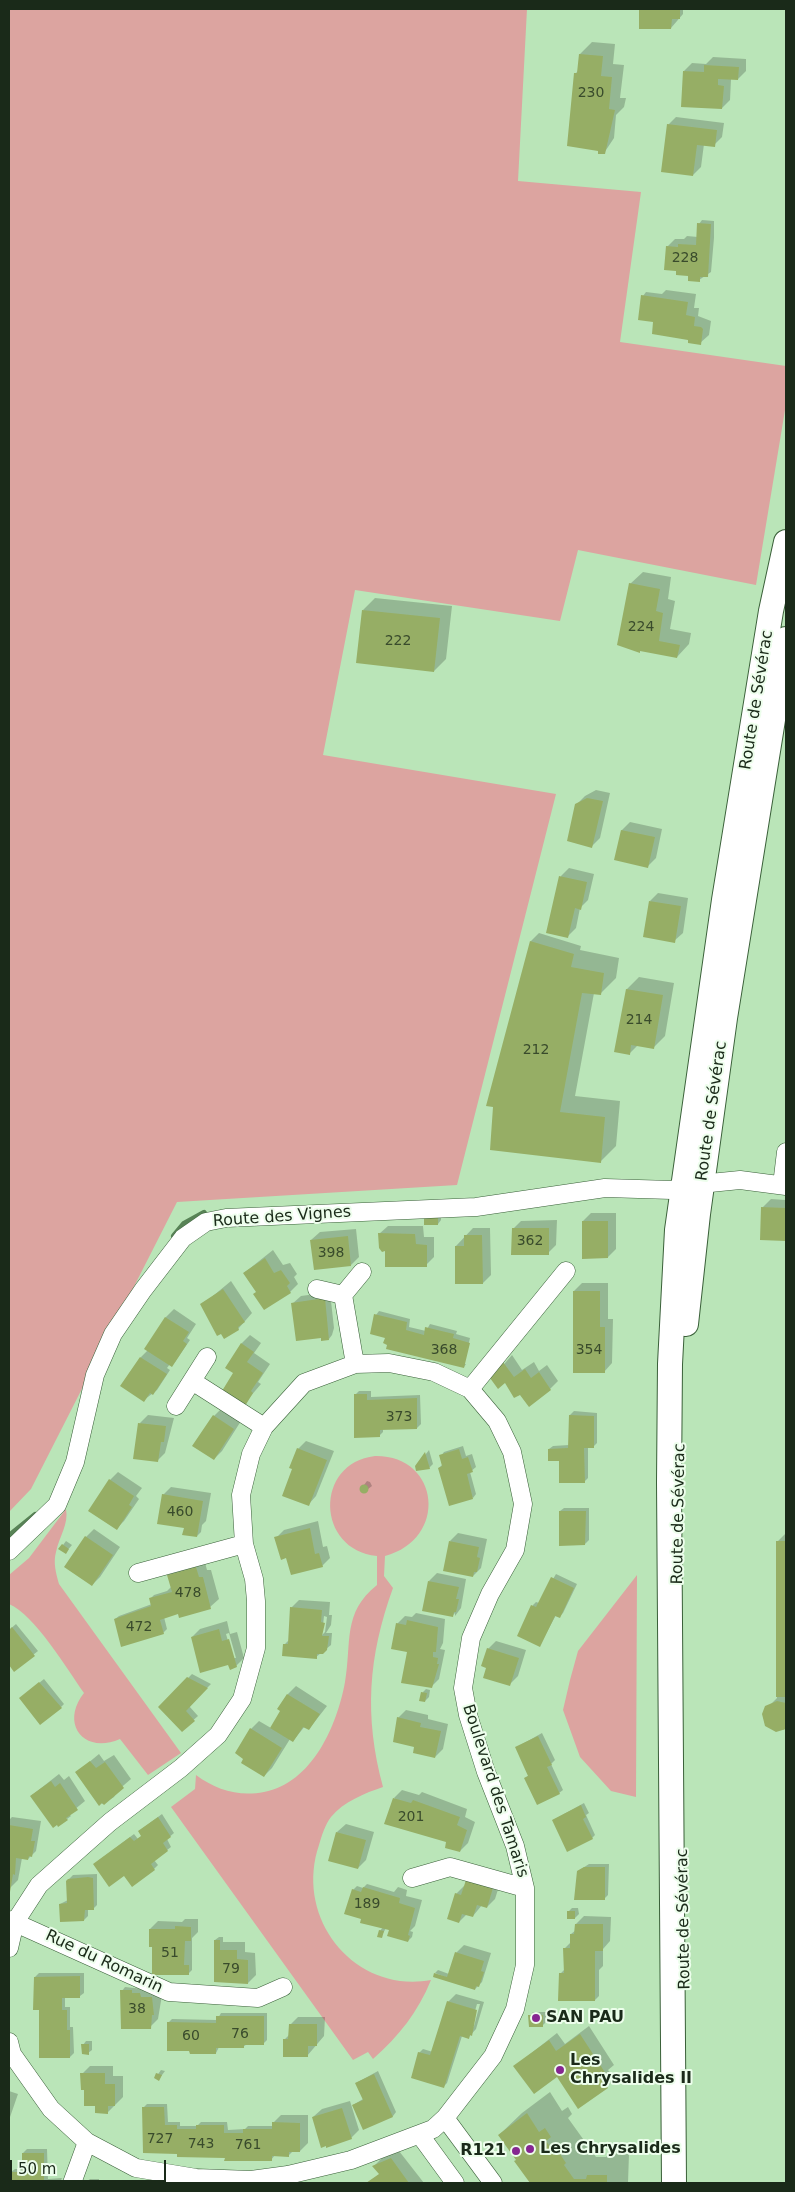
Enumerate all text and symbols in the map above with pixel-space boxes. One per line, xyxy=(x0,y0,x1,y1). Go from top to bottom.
house number: 230 xyxy=(578,85,604,101)
house number: 228 xyxy=(672,250,698,266)
house number: 224 xyxy=(628,619,654,635)
street label: Route de Sévérac xyxy=(736,629,778,771)
house number: 222 xyxy=(385,633,411,649)
house number: 214 xyxy=(626,1012,652,1028)
street label: Route de Sévérac xyxy=(693,1040,731,1182)
house number: 212 xyxy=(523,1042,549,1058)
street label: Route des Vignes xyxy=(212,1203,352,1231)
house number: 362 xyxy=(517,1233,543,1249)
house number: 398 xyxy=(318,1245,344,1261)
house number: 368 xyxy=(431,1342,457,1358)
house number: 354 xyxy=(576,1342,602,1358)
house number: 373 xyxy=(386,1409,412,1425)
street label: Route de Sévérac xyxy=(668,1443,690,1585)
house number: 460 xyxy=(167,1504,193,1520)
house number: 478 xyxy=(175,1585,201,1601)
house number: 472 xyxy=(126,1619,152,1635)
street label: Boulevard des Tamaris xyxy=(458,1702,532,1880)
house number: 201 xyxy=(398,1809,424,1825)
street label: Route de Sévérac xyxy=(673,1848,695,1990)
house number: 189 xyxy=(354,1896,380,1912)
street label: Rue du Romarin xyxy=(42,1926,166,1998)
house number: 51 xyxy=(161,1945,179,1961)
house number: 79 xyxy=(222,1961,240,1977)
house number: 38 xyxy=(128,2001,146,2017)
place label: SAN PAU xyxy=(546,2008,624,2028)
marker: SAN PAU xyxy=(530,2012,542,2024)
house number: 76 xyxy=(231,2026,249,2042)
house number: 60 xyxy=(182,2028,200,2044)
place label: Les Chrysalides II xyxy=(570,2051,692,2089)
marker: Les Chrysalides II xyxy=(554,2064,566,2076)
house number: 727 xyxy=(147,2131,173,2147)
house number: 743 xyxy=(188,2136,214,2152)
house number: 761 xyxy=(235,2137,261,2153)
place label: Les Chrysalides xyxy=(540,2139,681,2159)
place label: R121 xyxy=(460,2141,506,2161)
marker: Les Chrysalides xyxy=(524,2143,536,2155)
marker: R121 xyxy=(510,2145,522,2157)
scale bar xyxy=(12,2150,169,2182)
text: 50 m xyxy=(18,2160,56,2178)

